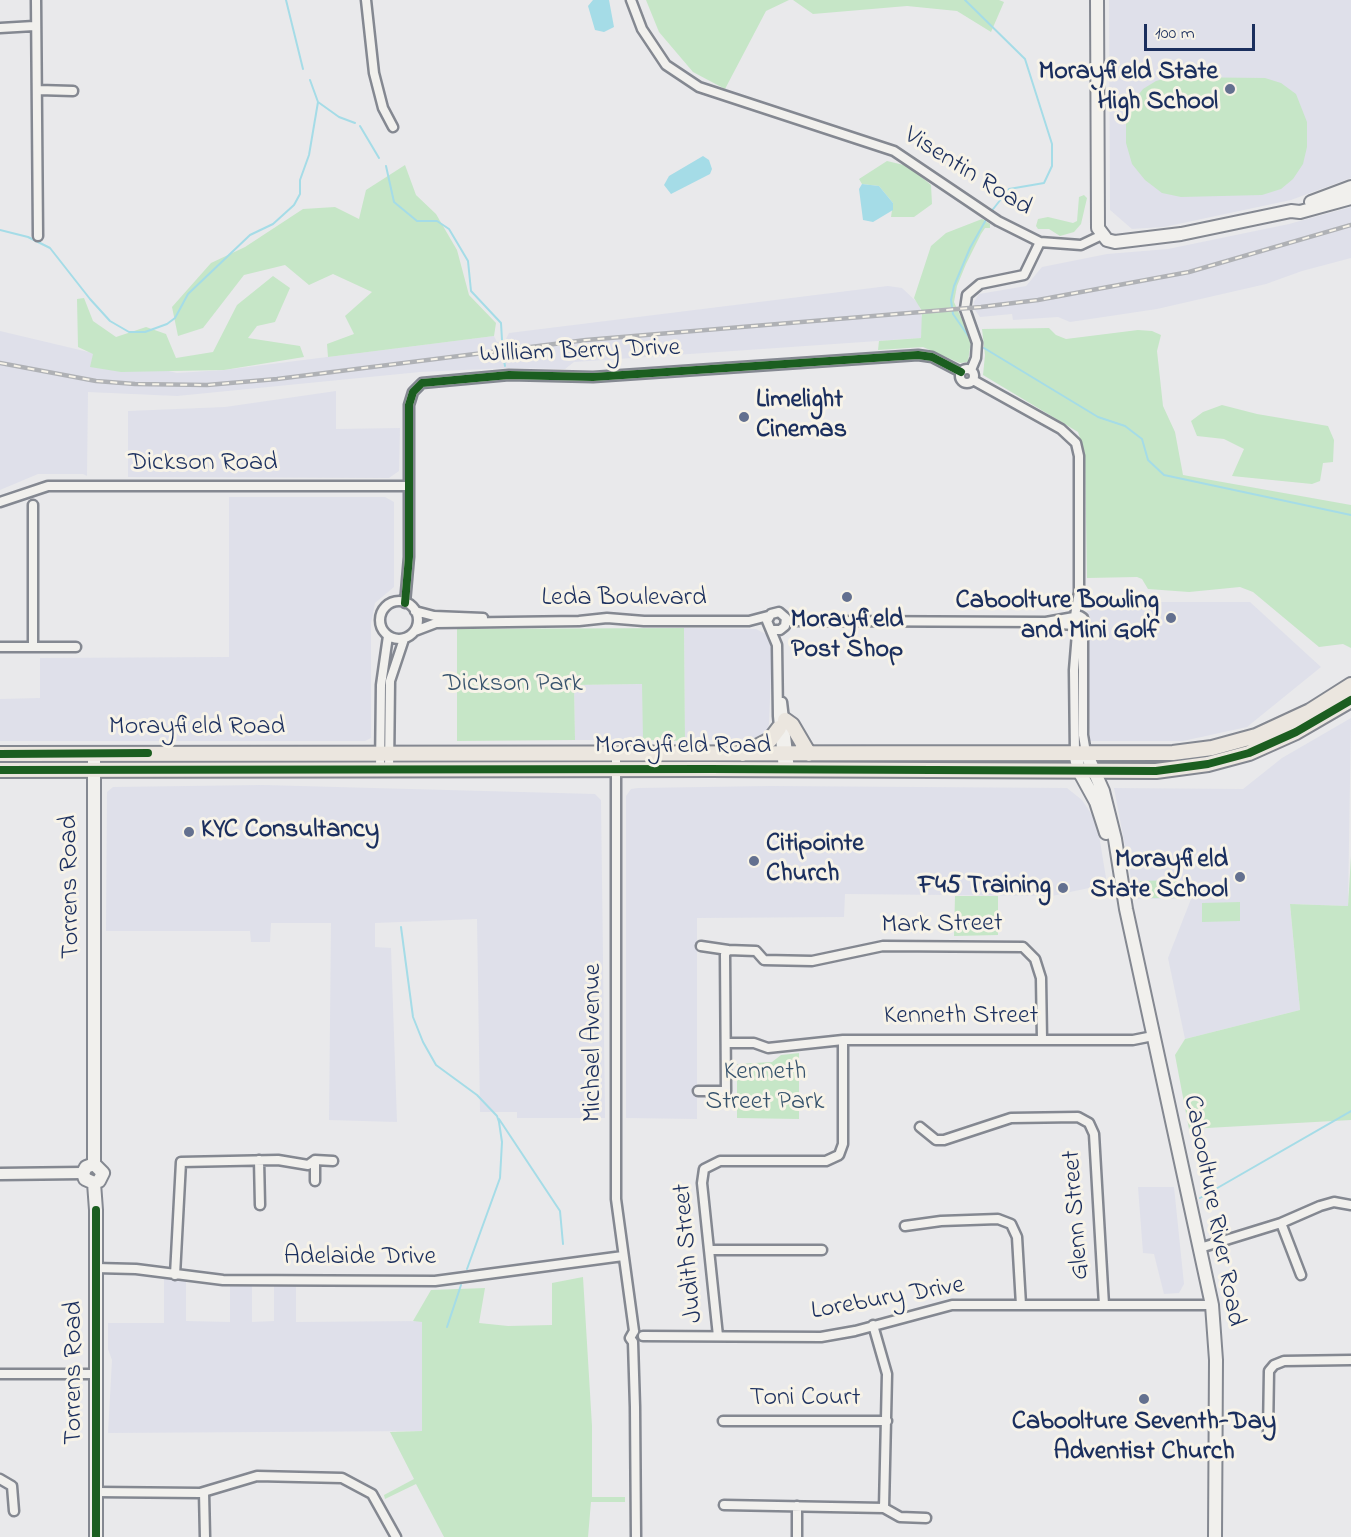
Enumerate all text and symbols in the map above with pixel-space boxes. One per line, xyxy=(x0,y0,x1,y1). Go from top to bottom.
scale bar xyxy=(1147,12,1258,50)
text: 100 m xyxy=(1155,21,1195,47)
place label: Morayfield State High School xyxy=(1038,58,1218,119)
marker: Morayfield State High School xyxy=(1223,82,1237,96)
street label: Visentin Road xyxy=(897,121,1037,225)
street label: William Berry Drive xyxy=(479,334,681,372)
place label: Limelight Cinemas xyxy=(756,386,847,448)
marker: Limelight Cinemas xyxy=(737,410,751,424)
street label: Dickson Road xyxy=(128,449,278,481)
street label: Leda Boulevard xyxy=(542,584,706,616)
place label: Caboolture Bowling and Mini Golf xyxy=(955,587,1159,648)
marker: Morayfield Post Shop xyxy=(840,590,854,604)
place label: Morayfield Post Shop xyxy=(790,606,904,668)
marker: Caboolture Bowling and Mini Golf xyxy=(1164,611,1178,625)
park label: Dickson Park xyxy=(443,670,583,702)
street label: Morayfield Road xyxy=(109,713,285,745)
street label: Morayfield Road xyxy=(595,732,771,764)
street label: Torrens Road xyxy=(55,815,89,959)
place label: KYC Consultancy xyxy=(201,816,379,848)
marker: KYC Consultancy xyxy=(182,825,196,839)
place label: Citipointe Church xyxy=(766,830,864,892)
place label: Morayfield State School xyxy=(1090,846,1228,908)
marker: Citipointe Church xyxy=(747,854,761,868)
marker: Morayfield State School xyxy=(1233,870,1247,884)
place label: F45 Training xyxy=(918,872,1051,904)
marker: F45 Training xyxy=(1056,881,1070,895)
street label: Mark Street xyxy=(881,909,1003,943)
street label: Michael Avenue xyxy=(579,964,611,1122)
street label: Kenneth Street xyxy=(884,1002,1038,1034)
park label: Kenneth Street Park xyxy=(705,1058,825,1120)
street label: Caboolture River Road xyxy=(1174,1093,1250,1329)
street label: Glenn Street xyxy=(1058,1149,1098,1281)
street label: Judith Street xyxy=(668,1182,712,1324)
street label: Adelaide Drive xyxy=(284,1243,436,1275)
street label: Lorebury Drive xyxy=(809,1271,967,1329)
street label: Torrens Road xyxy=(60,1301,92,1445)
street label: Toni Court xyxy=(750,1384,860,1416)
marker: Caboolture Seventh-Day Adventist Church xyxy=(1137,1392,1151,1406)
place label: Caboolture Seventh-Day Adventist Church xyxy=(1012,1408,1276,1470)

